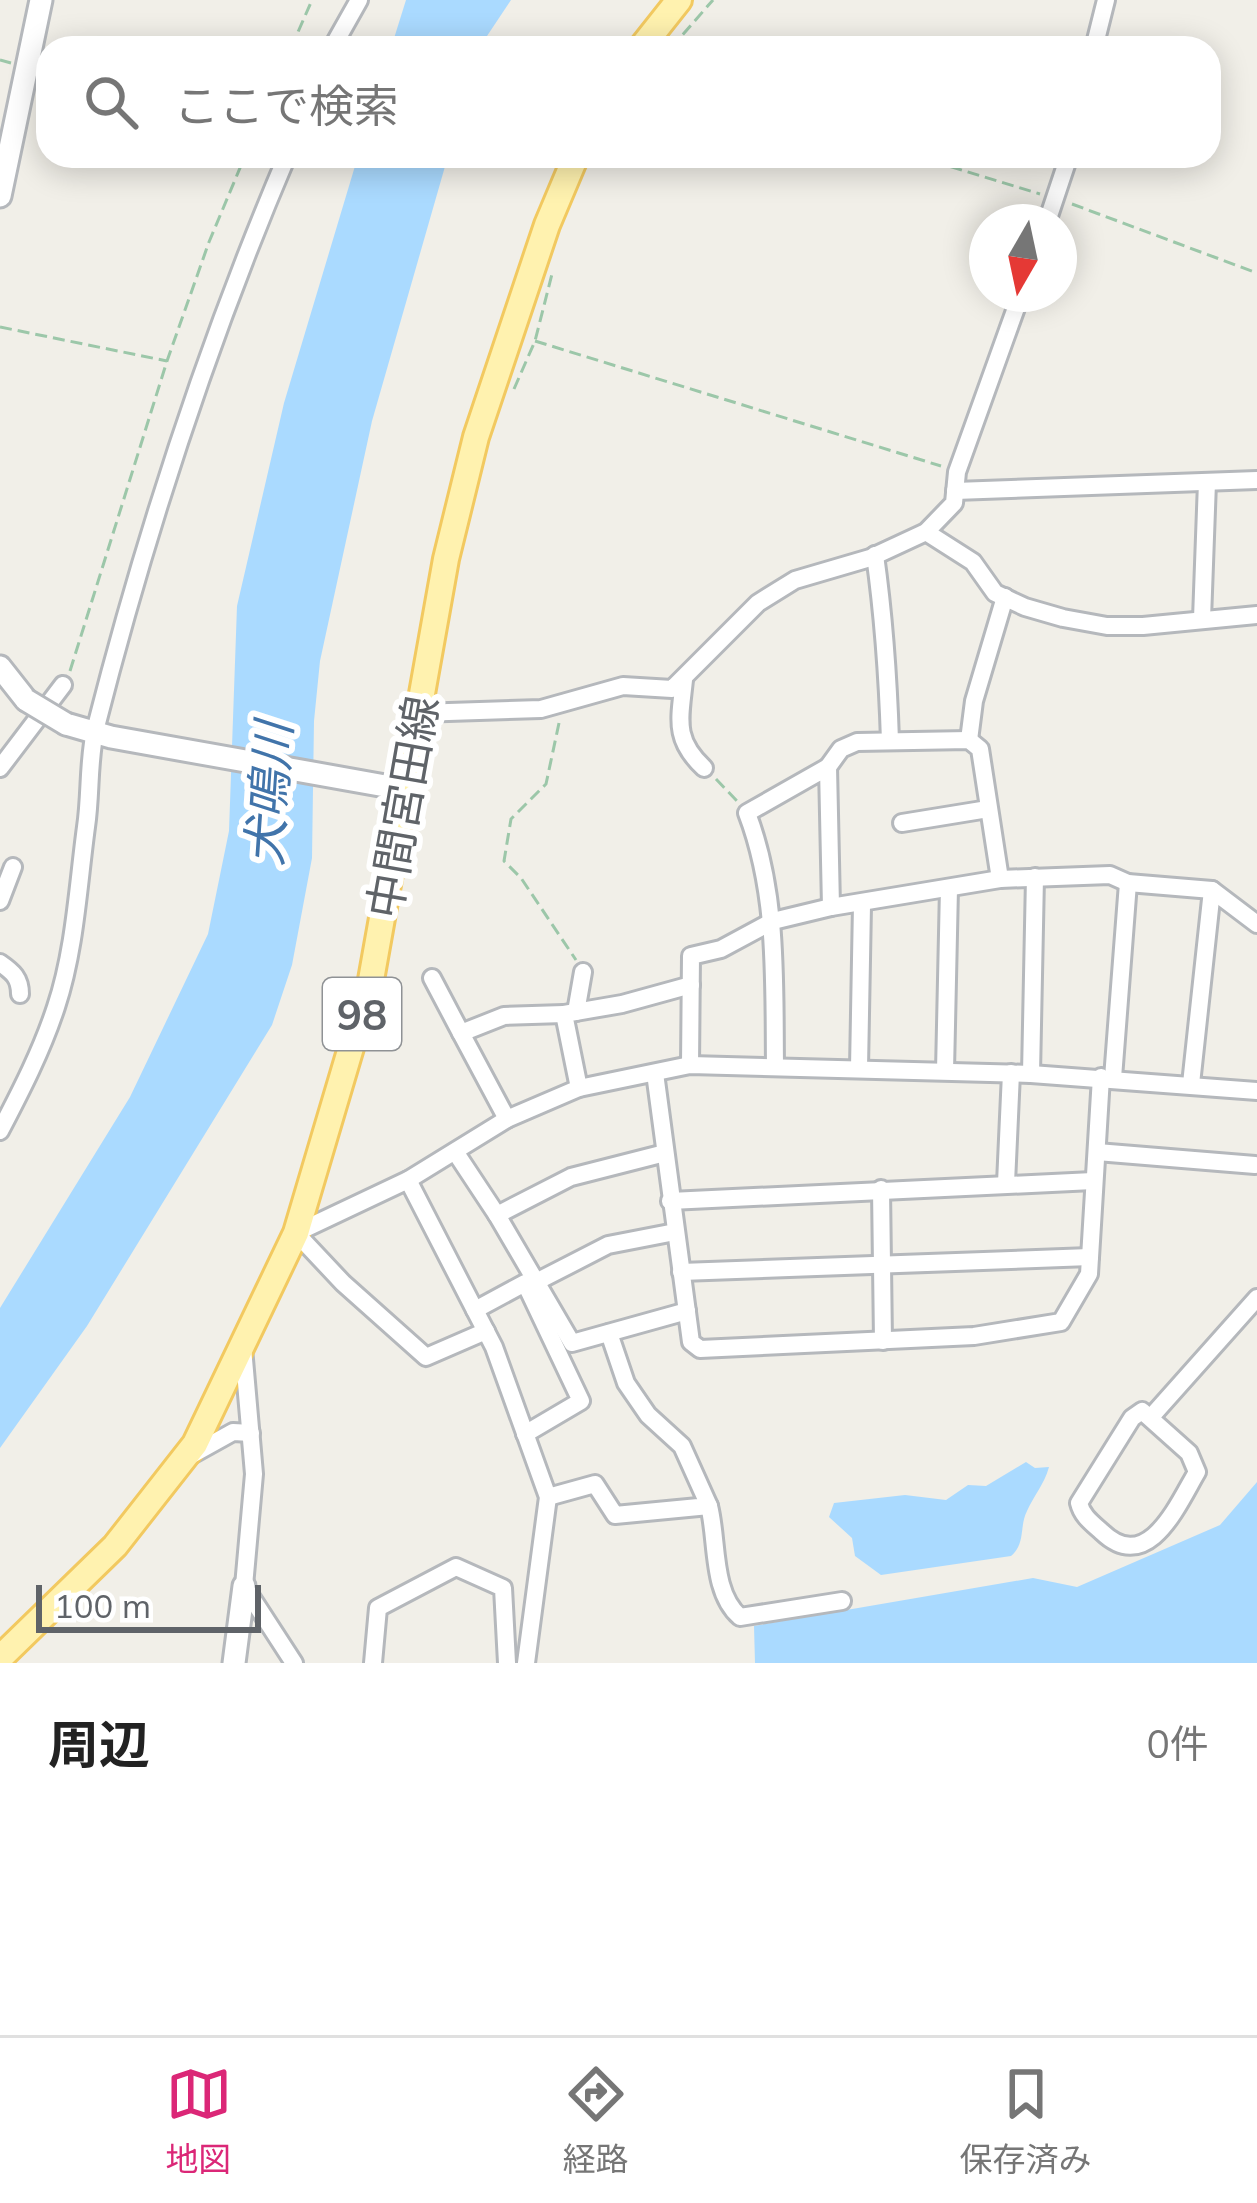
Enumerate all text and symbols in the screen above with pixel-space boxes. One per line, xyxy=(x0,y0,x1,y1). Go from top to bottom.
search box xyxy=(36,36,1221,168)
icon: search xyxy=(78,69,144,135)
text: ここで検索 xyxy=(174,77,399,133)
north arrow xyxy=(969,204,1077,312)
street label: 中間宮田線 xyxy=(355,691,449,923)
water label: 犬鳴川 xyxy=(233,715,303,868)
road number: 98 xyxy=(323,978,401,1050)
scale bar xyxy=(36,1579,261,1632)
text: 100 m xyxy=(54,1585,151,1626)
text: 周辺 xyxy=(48,1712,150,1776)
text: 0件 xyxy=(1147,1719,1209,1768)
tab: 地図 xyxy=(166,2061,232,2181)
tab: 経路 xyxy=(563,2061,629,2181)
tab: 保存済み xyxy=(960,2061,1092,2181)

